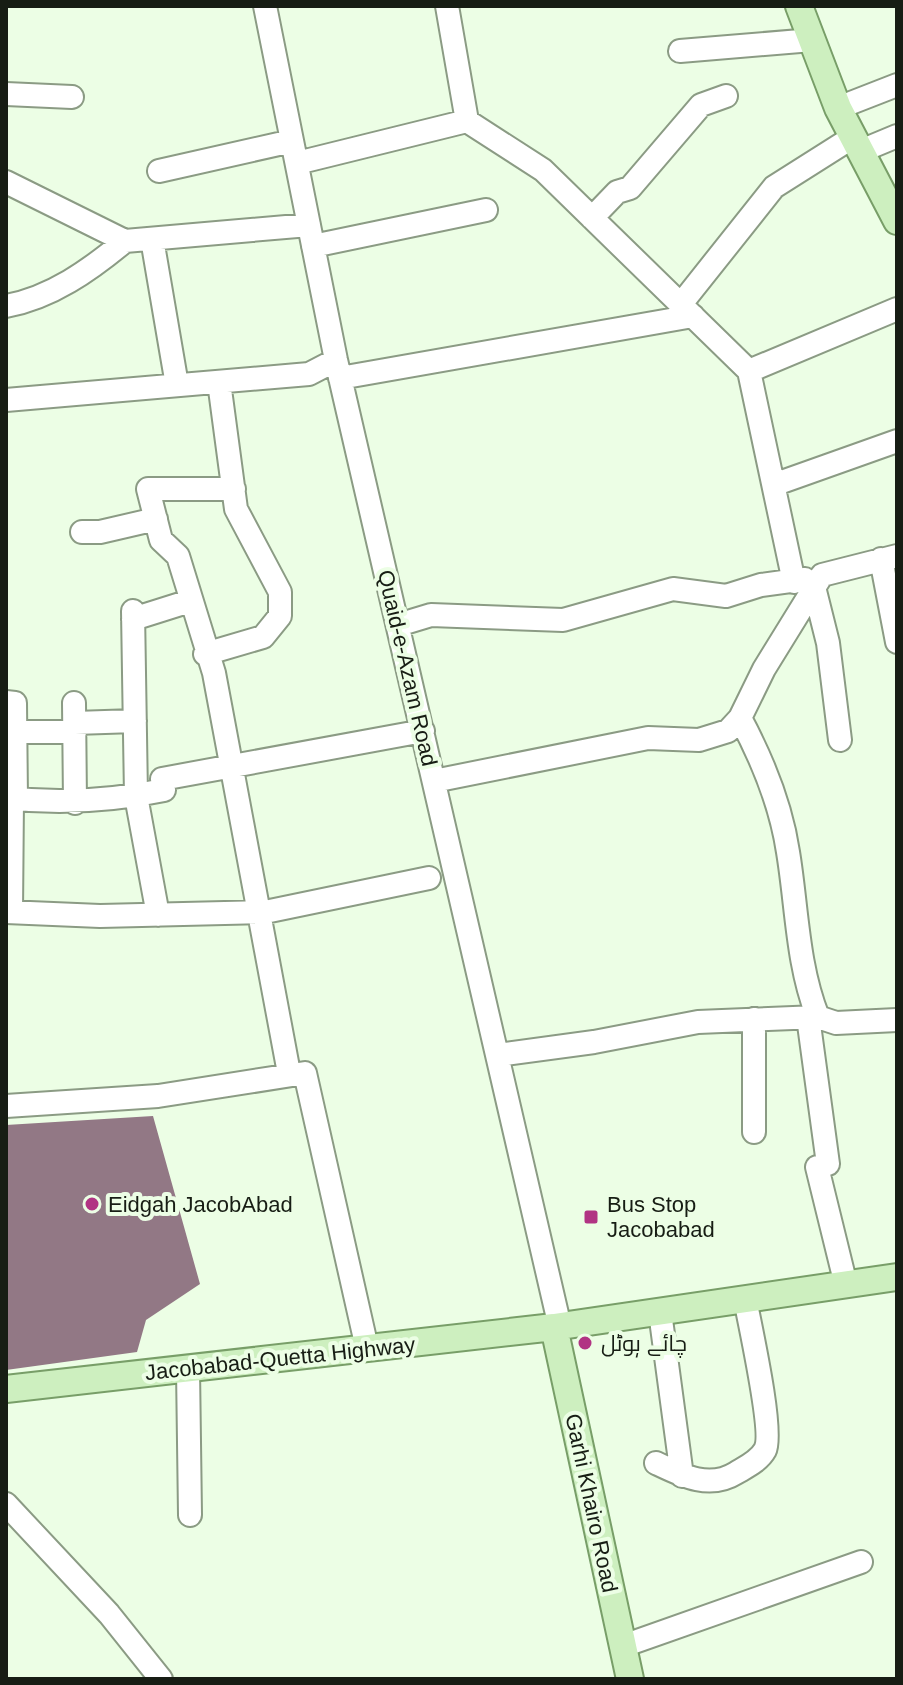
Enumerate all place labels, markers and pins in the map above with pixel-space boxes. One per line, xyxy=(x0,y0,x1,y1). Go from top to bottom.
place label: Eidgah JacobAbad xyxy=(108,1192,293,1217)
place label: Bus Stop Jacobabad xyxy=(607,1192,715,1242)
marker: Eidgah JacobAbad xyxy=(83,1195,101,1213)
marker: Bus Stop Jacobabad xyxy=(582,1208,600,1226)
place label: چائے ہوٹل xyxy=(601,1331,687,1358)
marker: چائے ہوٹل xyxy=(576,1334,594,1352)

